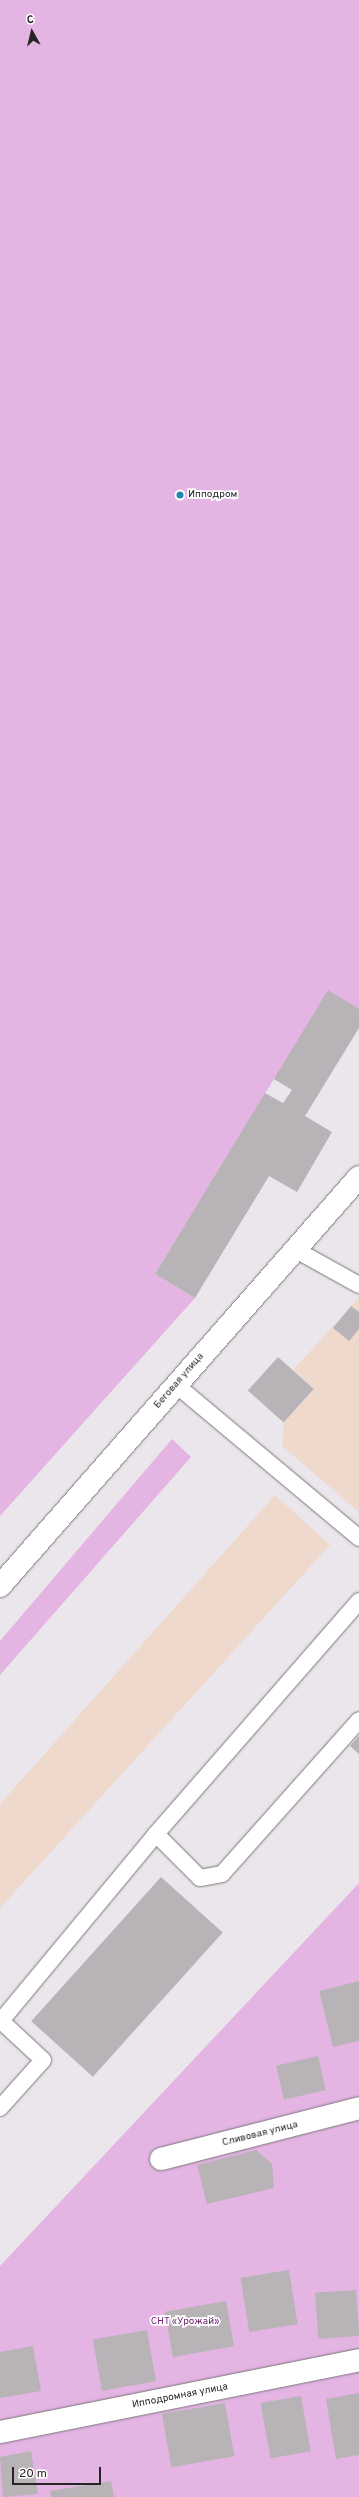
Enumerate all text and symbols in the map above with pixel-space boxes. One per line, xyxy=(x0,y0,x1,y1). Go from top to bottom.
north arrow xyxy=(12,12,52,52)
text: С xyxy=(26,13,35,28)
place label: Ипподром xyxy=(188,489,237,501)
marker: Ипподром xyxy=(175,490,185,500)
street label: Беговая улица xyxy=(152,1351,206,1411)
street label: Сливовая улица xyxy=(221,2119,299,2149)
park label: СНТ «Урожай» xyxy=(150,2316,220,2328)
street label: Ипподромная улица xyxy=(131,2381,229,2411)
scale bar xyxy=(14,2459,103,2485)
text: 20 m xyxy=(19,2466,47,2482)

